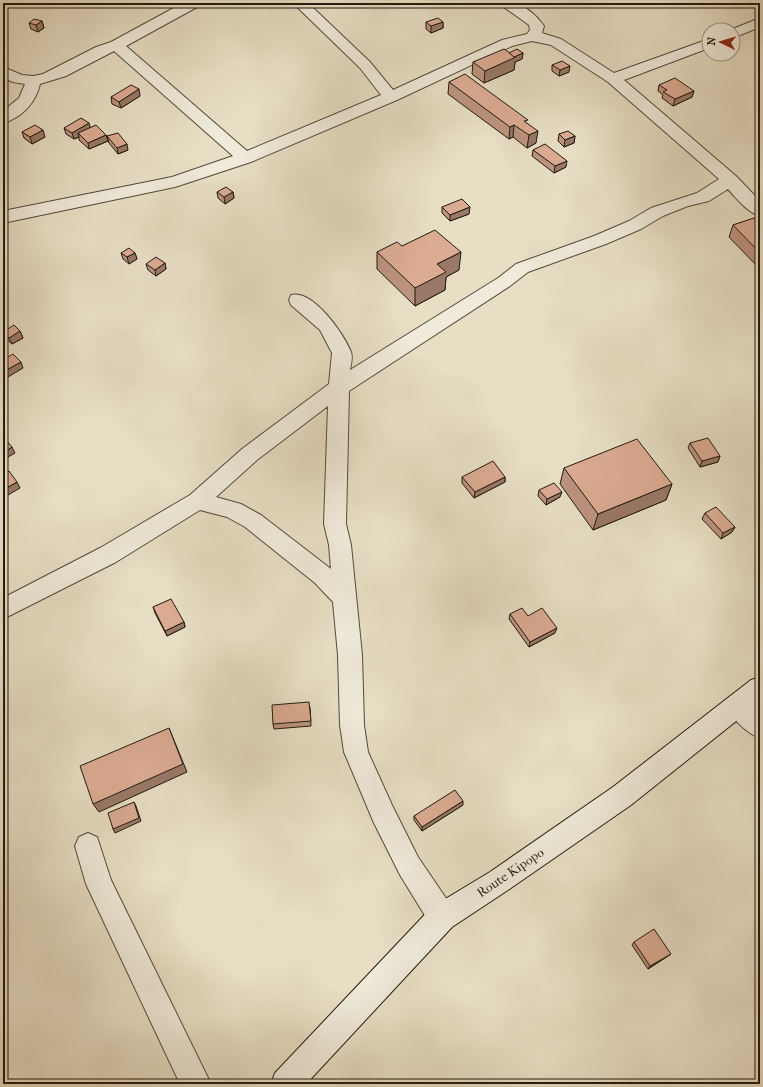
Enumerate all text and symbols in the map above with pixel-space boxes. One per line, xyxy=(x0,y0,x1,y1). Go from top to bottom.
north arrow xyxy=(701,22,741,62)
text: N xyxy=(705,36,718,46)
street label: Route Kipopo xyxy=(474,844,547,900)

